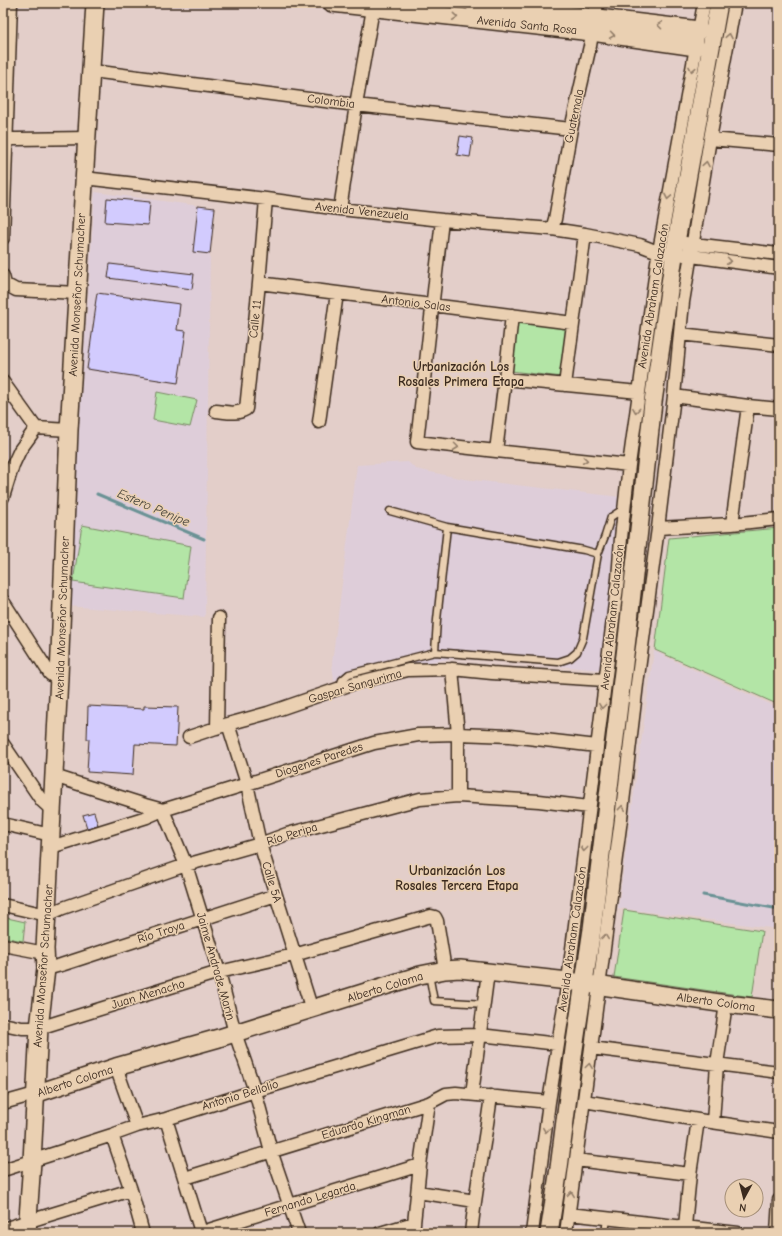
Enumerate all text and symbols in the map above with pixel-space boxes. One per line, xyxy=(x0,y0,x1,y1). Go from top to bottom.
one-way arrow xyxy=(452,12,458,21)
street label: Avenida Santa Rosa xyxy=(476,13,578,37)
one-way arrow xyxy=(657,21,664,30)
one-way arrow xyxy=(609,30,615,39)
one-way arrow xyxy=(724,33,733,39)
one-way arrow xyxy=(689,66,697,72)
street label: Guatemala xyxy=(561,88,587,144)
street label: Colombia xyxy=(306,91,356,111)
one-way arrow xyxy=(701,161,709,167)
one-way arrow xyxy=(665,194,673,200)
street label: Avenida Venezuela xyxy=(314,199,410,223)
street label: Avenida Monseñor Schumacher xyxy=(66,213,88,377)
street label: Avenida Abraham Calazacón xyxy=(635,222,671,370)
one-way arrow xyxy=(726,256,732,265)
street label: Antonio Salas xyxy=(381,292,451,314)
street label: Calle 11 xyxy=(246,299,264,339)
district label: Urbanización Los Rosales Primera Etapa xyxy=(398,359,524,389)
one-way arrow xyxy=(632,407,641,413)
one-way arrow xyxy=(453,442,459,451)
one-way arrow xyxy=(582,455,588,464)
water label: Estero Penipe xyxy=(115,485,193,530)
street label: Avenida Monseñor Schumacher xyxy=(52,536,72,700)
street label: Avenida Abraham Calazacón xyxy=(597,543,627,691)
street label: Gaspar Sangurima xyxy=(307,666,403,706)
one-way arrow xyxy=(598,703,607,709)
street label: Diogenes Paredes xyxy=(274,739,364,781)
one-way arrow xyxy=(618,805,627,811)
street label: Río Peripa xyxy=(265,820,319,848)
one-way arrow xyxy=(580,846,589,852)
street label: Calle 5A xyxy=(259,860,285,904)
district label: Urbanización Los Rosales Tercera Etapa xyxy=(395,863,519,893)
street label: Avenida Abraham Calazacón xyxy=(555,865,589,1013)
street label: Avenida Monseñor Schumacher xyxy=(30,884,56,1048)
street label: Jaime Andrade Marin xyxy=(194,910,238,1022)
street label: Río Troya xyxy=(136,918,186,946)
one-way arrow xyxy=(601,934,610,940)
street label: Alberto Coloma xyxy=(345,969,425,1005)
street label: Juan Menacho xyxy=(110,976,186,1012)
street label: Alberto Coloma xyxy=(676,990,756,1014)
street label: Alberto Coloma xyxy=(35,1062,115,1100)
one-way arrow xyxy=(584,1063,593,1069)
street label: Antonio Bellolio xyxy=(200,1077,280,1113)
street label: Eduardo Kingman xyxy=(320,1102,412,1142)
one-way arrow xyxy=(542,1127,551,1133)
street label: Fernando Legarda xyxy=(263,1178,357,1220)
north arrow xyxy=(724,1178,764,1218)
one-way arrow xyxy=(566,1191,575,1197)
text: N xyxy=(738,1201,747,1214)

